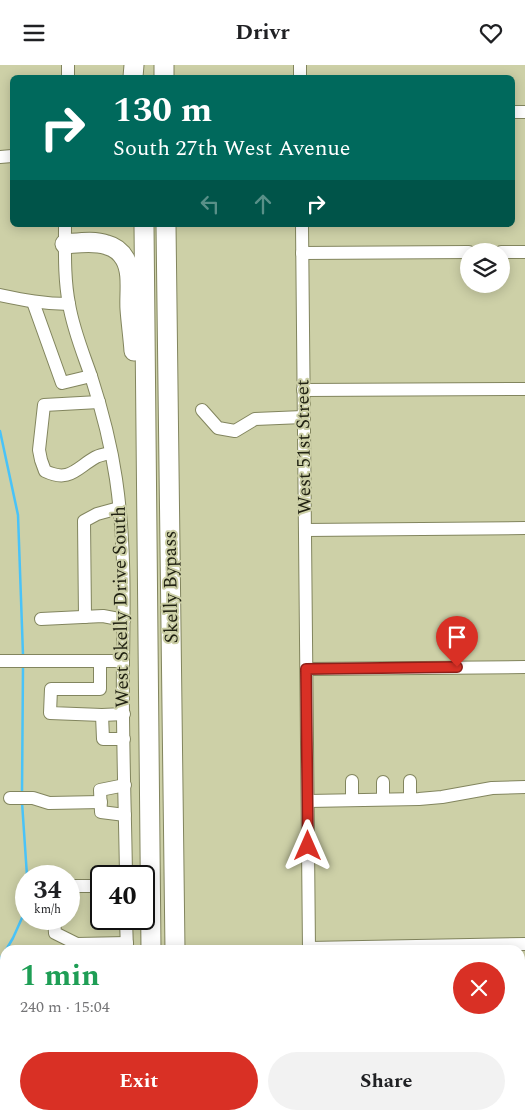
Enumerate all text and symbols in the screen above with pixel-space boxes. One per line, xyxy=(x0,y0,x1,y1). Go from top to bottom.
text: Drivr xyxy=(235,16,290,49)
icon: menu xyxy=(20,19,48,47)
icon: heart xyxy=(477,19,505,47)
text: 130 m xyxy=(113,84,212,137)
icon: right xyxy=(30,95,95,160)
text: South 27th West Avenue xyxy=(113,132,351,165)
icon: left xyxy=(196,190,224,218)
icon: ahead xyxy=(249,190,277,218)
icon: right xyxy=(302,190,330,218)
map controls xyxy=(460,243,510,293)
button: layers xyxy=(460,243,510,293)
street label: West 51st Street xyxy=(288,379,320,515)
street label: West Skelly Drive South xyxy=(105,506,137,708)
street label: Skelly Bypass xyxy=(156,530,186,644)
pin xyxy=(436,616,478,667)
icon: arrive xyxy=(443,623,471,651)
position arrow xyxy=(281,819,333,871)
speed limit sign: 40 xyxy=(90,865,155,930)
text: 34 xyxy=(33,872,62,910)
text: km/h xyxy=(34,900,61,919)
text: 1 min xyxy=(20,953,100,999)
button: close xyxy=(453,962,505,1014)
text: 240 m · 15:04 xyxy=(20,995,110,1019)
button: Exit xyxy=(20,1052,258,1110)
button: Share xyxy=(268,1052,505,1110)

